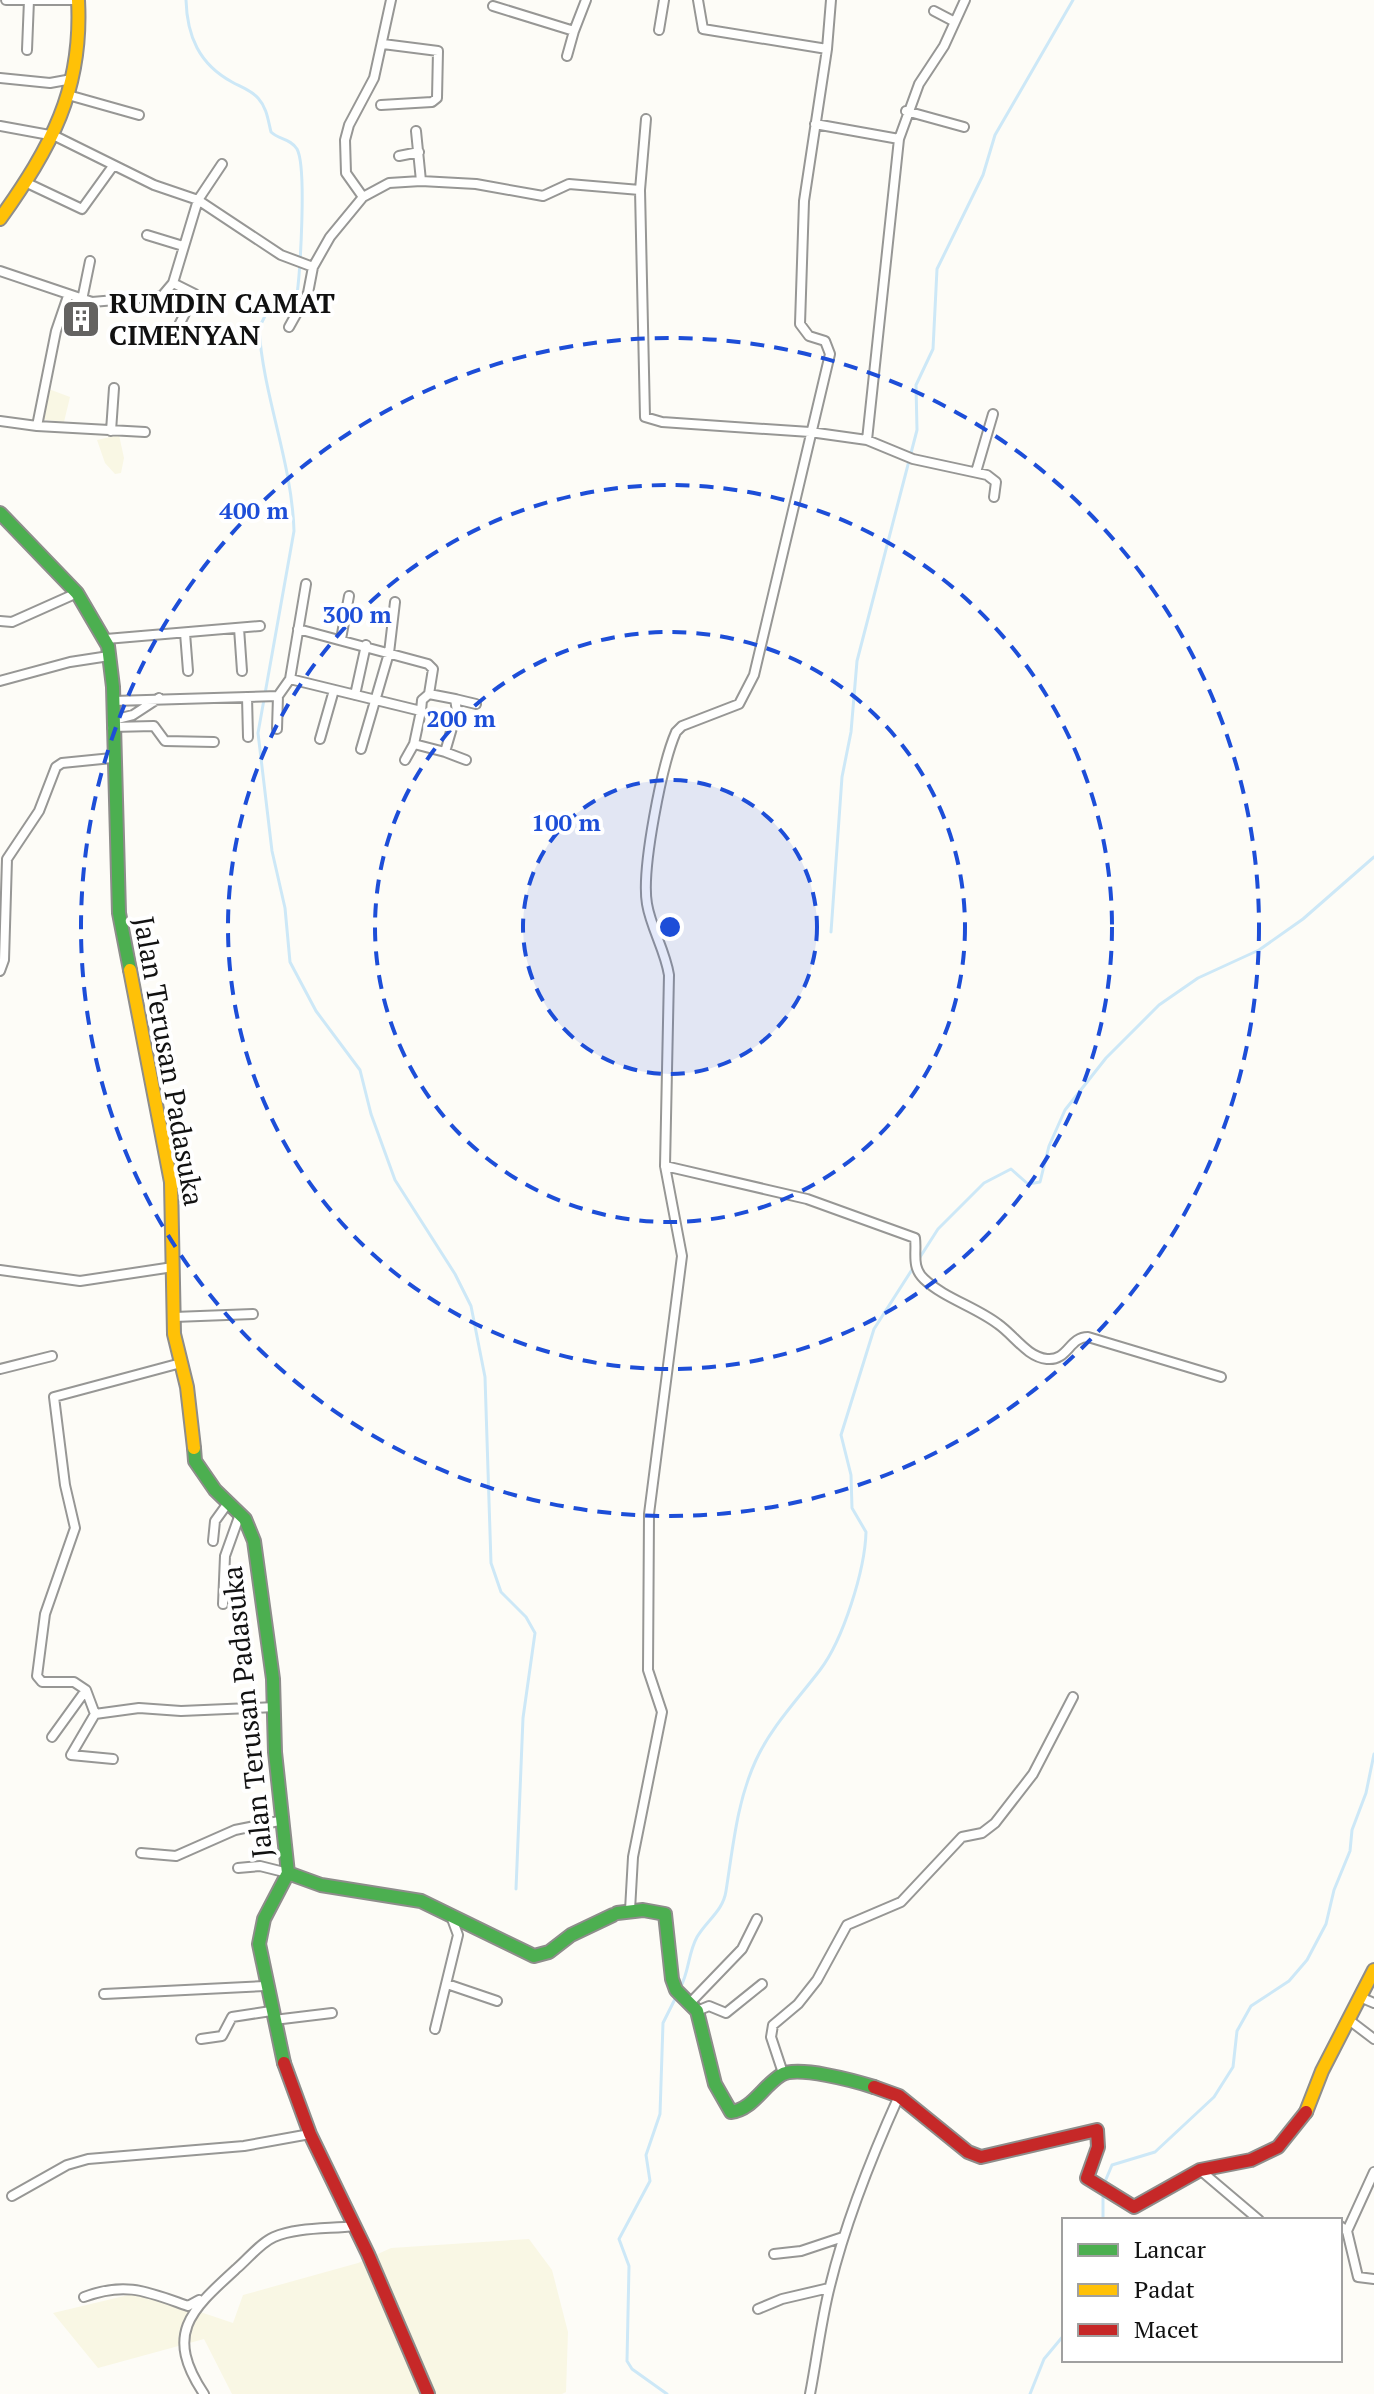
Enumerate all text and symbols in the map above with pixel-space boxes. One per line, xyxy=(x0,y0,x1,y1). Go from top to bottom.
place label: RUMDIN CAMAT CIMENYAN xyxy=(109,284,335,353)
building icon: RUMDIN CAMAT CIMENYAN xyxy=(60,298,102,340)
text: 400 m xyxy=(219,494,289,526)
text: 300 m xyxy=(322,598,392,630)
text: 200 m xyxy=(426,702,496,734)
text: 100 m xyxy=(531,806,601,838)
street label: Jalan Terusan Padasuka xyxy=(126,913,213,1208)
centre of rings xyxy=(656,913,684,941)
street label: Jalan Terusan Padasuka xyxy=(213,1564,280,1860)
legend xyxy=(1062,2218,1342,2362)
text: Lancar xyxy=(1134,2233,1207,2265)
text: Padat xyxy=(1134,2273,1195,2305)
text: Macet xyxy=(1134,2313,1199,2345)

